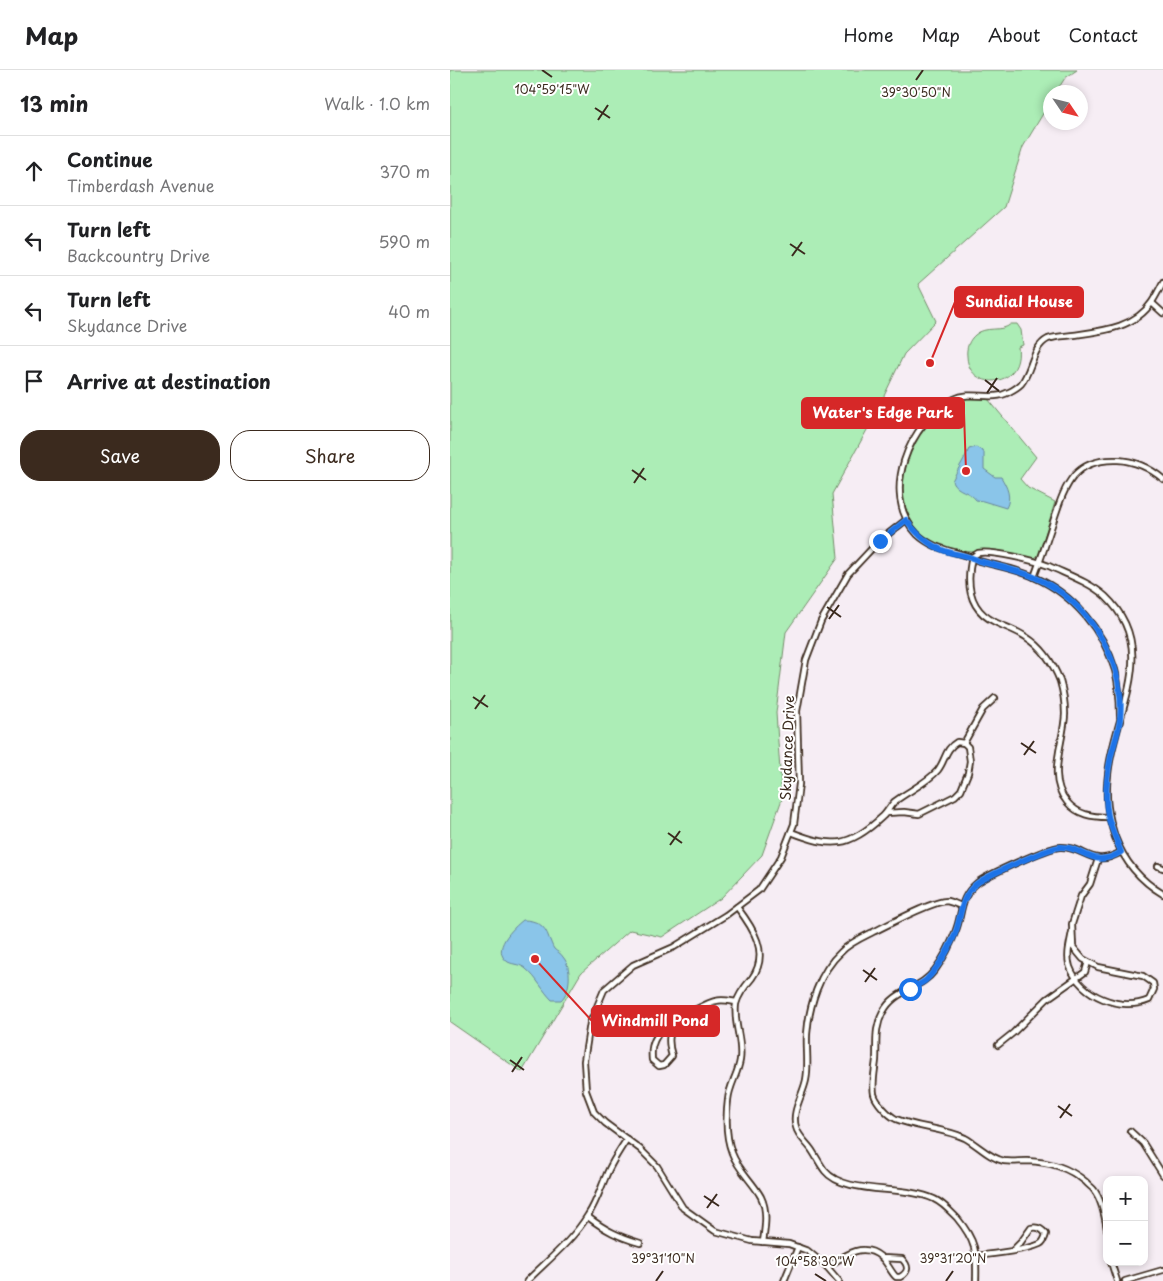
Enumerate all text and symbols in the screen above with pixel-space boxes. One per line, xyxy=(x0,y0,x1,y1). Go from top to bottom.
text: Map xyxy=(25,17,78,53)
text: Home xyxy=(843,21,893,48)
text: Map xyxy=(921,21,960,48)
text: About xyxy=(988,21,1040,48)
text: Contact xyxy=(1068,21,1138,48)
text: 104°59'15"W xyxy=(514,80,590,98)
text: 39°30'50"N xyxy=(881,83,951,101)
north arrow xyxy=(1043,85,1088,130)
text: 13 min xyxy=(20,87,88,119)
text: Walk · 1.0 km xyxy=(324,91,430,115)
text: Continue xyxy=(67,145,153,173)
icon: ahead xyxy=(20,157,48,185)
text: 370 m xyxy=(380,159,430,183)
text: Timberdash Avenue xyxy=(67,173,214,197)
text: Turn left xyxy=(67,215,151,243)
icon: left xyxy=(20,227,48,255)
text: 590 m xyxy=(378,229,430,253)
text: Backcountry Drive xyxy=(67,243,210,267)
text: Turn left xyxy=(67,285,151,313)
callout: Sundial House xyxy=(955,287,1083,317)
text: Sundial House xyxy=(965,289,1073,312)
icon: left xyxy=(20,297,48,325)
text: 40 m xyxy=(388,299,430,323)
text: Skydance Drive xyxy=(67,313,187,337)
icon: arrive xyxy=(20,367,48,395)
text: Arrive at destination xyxy=(67,367,271,395)
callout: Water's Edge Park xyxy=(802,398,964,428)
text: Water's Edge Park xyxy=(812,400,954,423)
button: Save xyxy=(20,430,220,481)
button: Share xyxy=(230,430,430,481)
route end xyxy=(869,530,892,553)
street label: Skydance Drive xyxy=(775,695,799,801)
route start xyxy=(899,978,922,1001)
callout: Windmill Pond xyxy=(592,1006,719,1036)
text: Windmill Pond xyxy=(601,1008,709,1031)
map controls xyxy=(1103,1176,1148,1266)
button: + xyxy=(1103,1176,1148,1221)
button: − xyxy=(1103,1221,1148,1266)
text: 39°31'10"N xyxy=(631,1249,695,1267)
text: 39°31'20"N xyxy=(920,1249,986,1267)
text: 104°58'30"W xyxy=(776,1252,855,1270)

